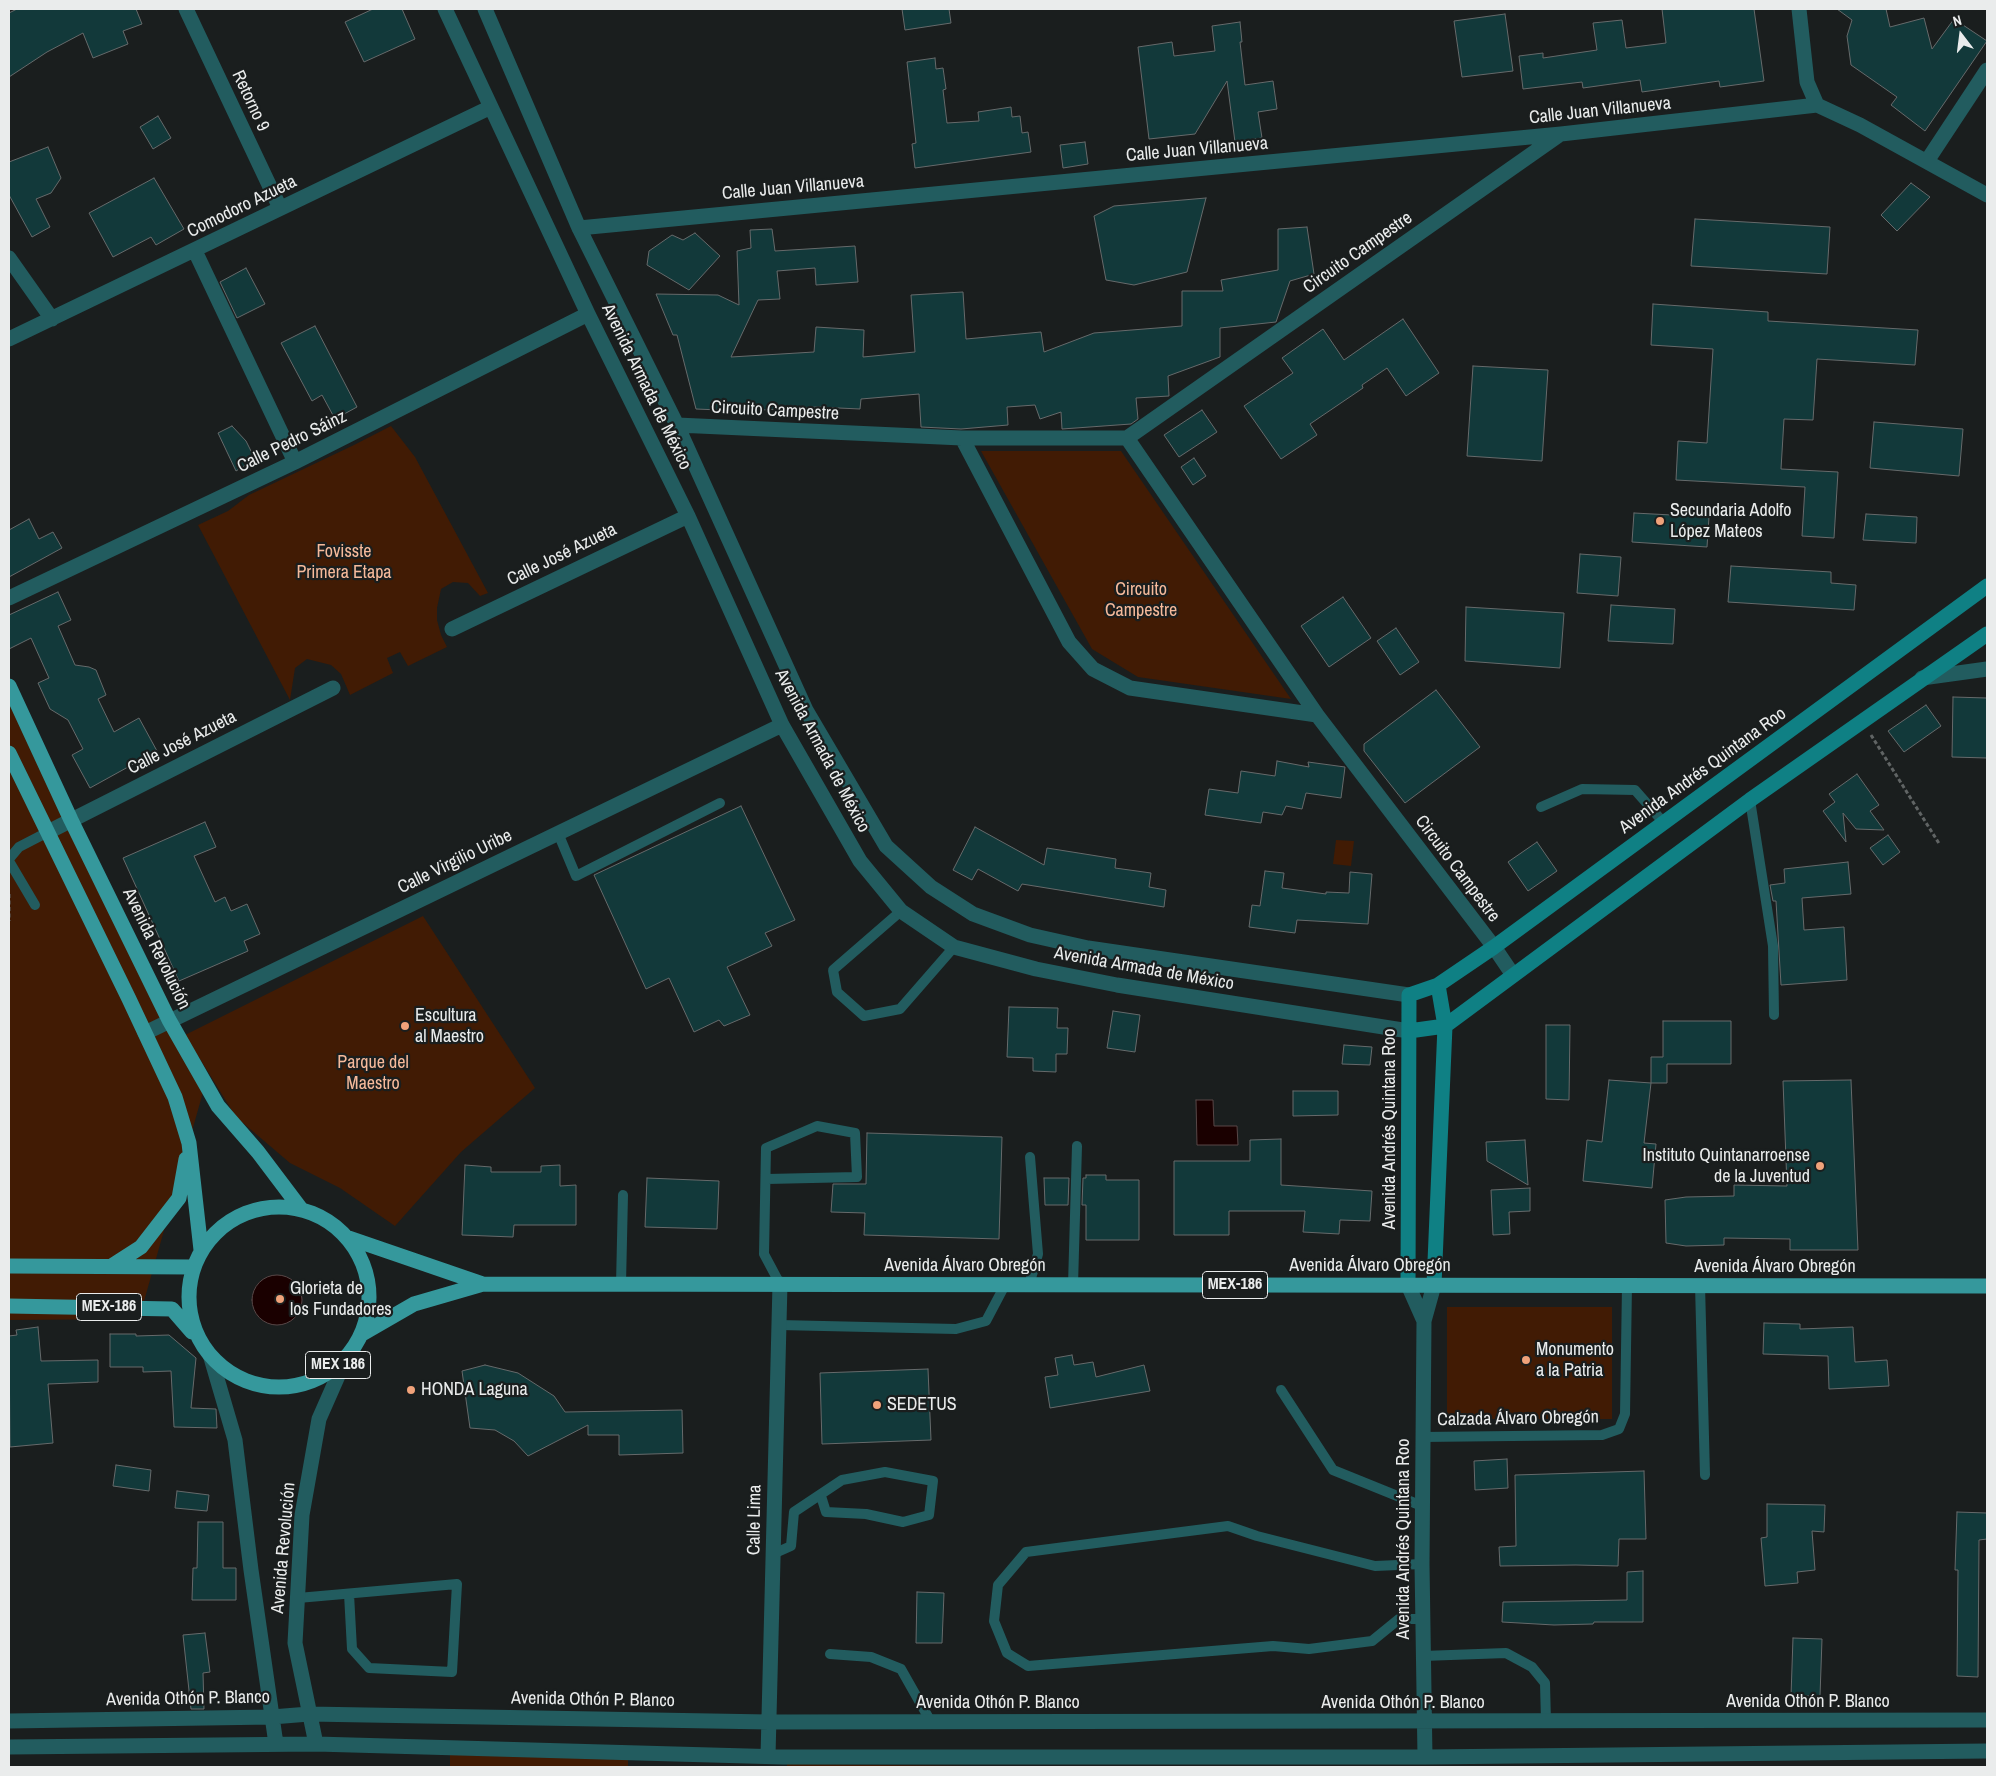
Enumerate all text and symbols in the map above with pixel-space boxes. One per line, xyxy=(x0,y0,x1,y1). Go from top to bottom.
north arrow xyxy=(1936,10,1986,60)
text: N xyxy=(1951,11,1963,30)
street label: Retorno 9 xyxy=(227,67,273,135)
street label: Calle Juan Villanueva xyxy=(1528,93,1672,129)
street label: Calle Juan Villanueva xyxy=(1125,133,1269,167)
street label: Comodoro Azueta xyxy=(184,171,300,243)
street label: Calle Juan Villanueva xyxy=(721,171,865,205)
street label: Circuito Campestre xyxy=(1299,207,1417,299)
street label: Avenida Armada de México xyxy=(596,301,696,473)
street label: Circuito Campestre xyxy=(711,397,839,425)
street label: Calle Pedro Sáinz xyxy=(234,406,350,478)
place label: Secundaria Adolfo López Mateos xyxy=(1670,500,1791,542)
marker: Secundaria Adolfo López Mateos xyxy=(1654,515,1666,527)
street label: Calle José Azueta xyxy=(504,519,620,591)
park label: Fovisste Primera Etapa xyxy=(296,541,392,584)
park label: Circuito Campestre xyxy=(1105,579,1177,622)
street label: Avenida Armada de México xyxy=(770,666,874,836)
street label: Avenida Andrés Quintana Roo xyxy=(1615,703,1791,839)
street label: Calle José Azueta xyxy=(124,706,240,780)
street label: Circuito Campestre xyxy=(1410,811,1504,927)
street label: Calle Virgilio Uribe xyxy=(394,825,516,899)
street label: Avenida Revolución xyxy=(117,885,195,1013)
street label: Avenida Armada de México xyxy=(1053,943,1235,995)
place label: Escultura al Maestro xyxy=(415,1005,484,1048)
marker: Escultura al Maestro xyxy=(399,1020,411,1032)
street label: Avenida Andrés Quintana Roo xyxy=(1379,1029,1401,1229)
park label: Parque del Maestro xyxy=(337,1052,409,1094)
place label: Instituto Quintanarroense de la Juventud xyxy=(1643,1145,1810,1188)
marker: Instituto Quintanarroense de la Juventud xyxy=(1814,1160,1826,1172)
street label: Avenida Álvaro Obregón xyxy=(884,1255,1046,1277)
street label: Avenida Álvaro Obregón xyxy=(1289,1255,1451,1277)
street label: Avenida Álvaro Obregón xyxy=(1694,1256,1856,1278)
road number: MEX-186 xyxy=(1202,1272,1268,1298)
place label: Glorieta de los Fundadores xyxy=(290,1278,392,1320)
marker: Glorieta de los Fundadores xyxy=(274,1293,286,1305)
road number: MEX-186 xyxy=(76,1294,142,1320)
place label: Monumento a la Patria xyxy=(1536,1339,1614,1382)
road number: MEX 186 xyxy=(306,1352,370,1378)
marker: Monumento a la Patria xyxy=(1520,1354,1532,1366)
place label: HONDA Laguna xyxy=(421,1379,528,1401)
marker: HONDA Laguna xyxy=(405,1384,417,1396)
place label: SEDETUS xyxy=(887,1394,957,1416)
marker: SEDETUS xyxy=(871,1399,883,1411)
street label: Calzada Álvaro Obregón xyxy=(1437,1407,1599,1431)
street label: Avenida Andrés Quintana Roo xyxy=(1393,1439,1415,1639)
street label: Avenida Revolución xyxy=(267,1481,301,1615)
street label: Calle Lima xyxy=(744,1485,766,1555)
street label: Avenida Othón P. Blanco xyxy=(106,1687,270,1711)
street label: Avenida Othón P. Blanco xyxy=(511,1688,675,1712)
street label: Avenida Othón P. Blanco xyxy=(1726,1691,1890,1713)
street label: Avenida Othón P. Blanco xyxy=(916,1692,1080,1714)
street label: Avenida Othón P. Blanco xyxy=(1321,1692,1485,1714)

